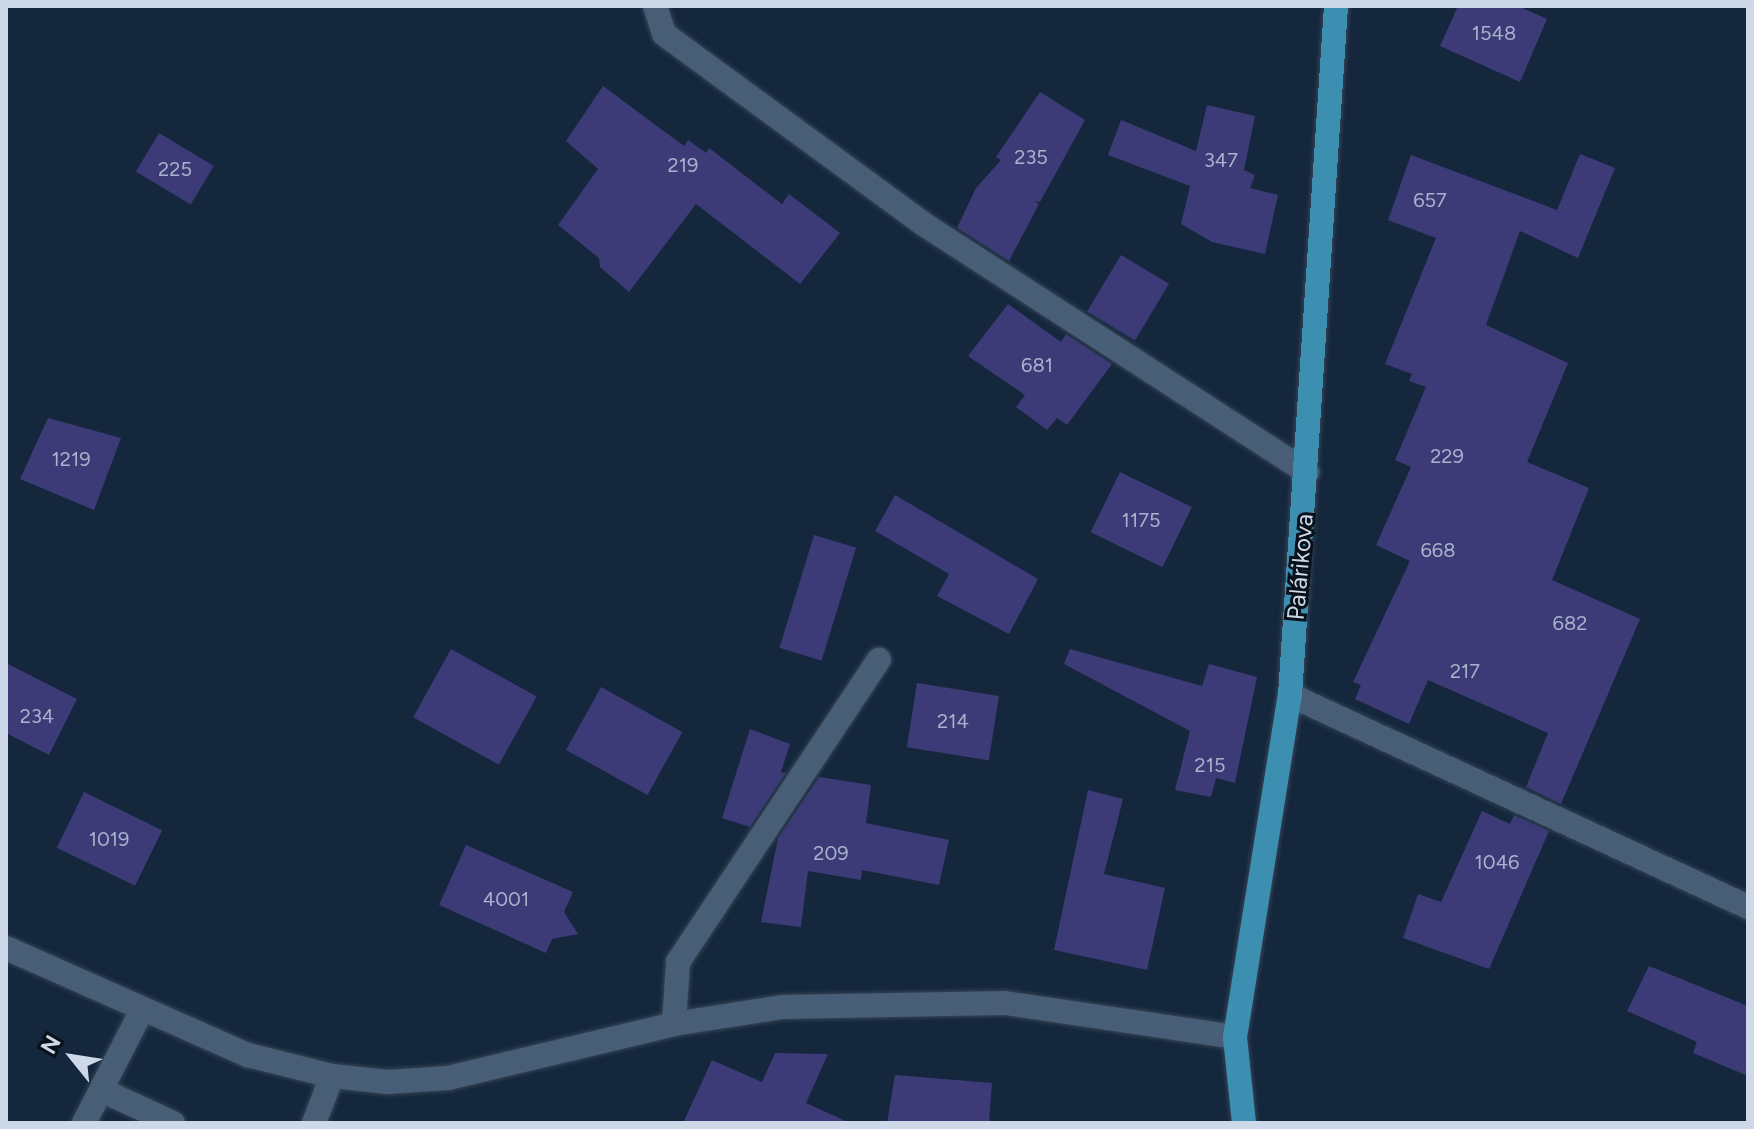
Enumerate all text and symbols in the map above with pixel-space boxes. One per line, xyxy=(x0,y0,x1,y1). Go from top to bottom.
house number: 1548 xyxy=(1472,21,1516,45)
house number: 235 xyxy=(1014,145,1048,169)
house number: 347 xyxy=(1204,148,1238,172)
house number: 219 xyxy=(668,153,698,177)
house number: 225 xyxy=(158,157,192,181)
house number: 657 xyxy=(1413,188,1447,212)
house number: 681 xyxy=(1021,353,1053,377)
house number: 229 xyxy=(1430,444,1464,468)
house number: 1219 xyxy=(51,447,91,471)
house number: 1175 xyxy=(1122,508,1160,532)
street label: Palárikova xyxy=(1281,513,1319,621)
house number: 668 xyxy=(1421,538,1455,562)
house number: 682 xyxy=(1553,611,1587,635)
house number: 217 xyxy=(1450,659,1480,683)
house number: 234 xyxy=(20,704,54,728)
house number: 214 xyxy=(937,709,969,733)
house number: 215 xyxy=(1195,753,1225,777)
house number: 1019 xyxy=(89,827,129,851)
house number: 209 xyxy=(813,841,849,865)
house number: 1046 xyxy=(1475,850,1519,874)
house number: 4001 xyxy=(483,887,529,911)
north arrow xyxy=(32,1017,112,1097)
text: N xyxy=(35,1031,67,1059)

